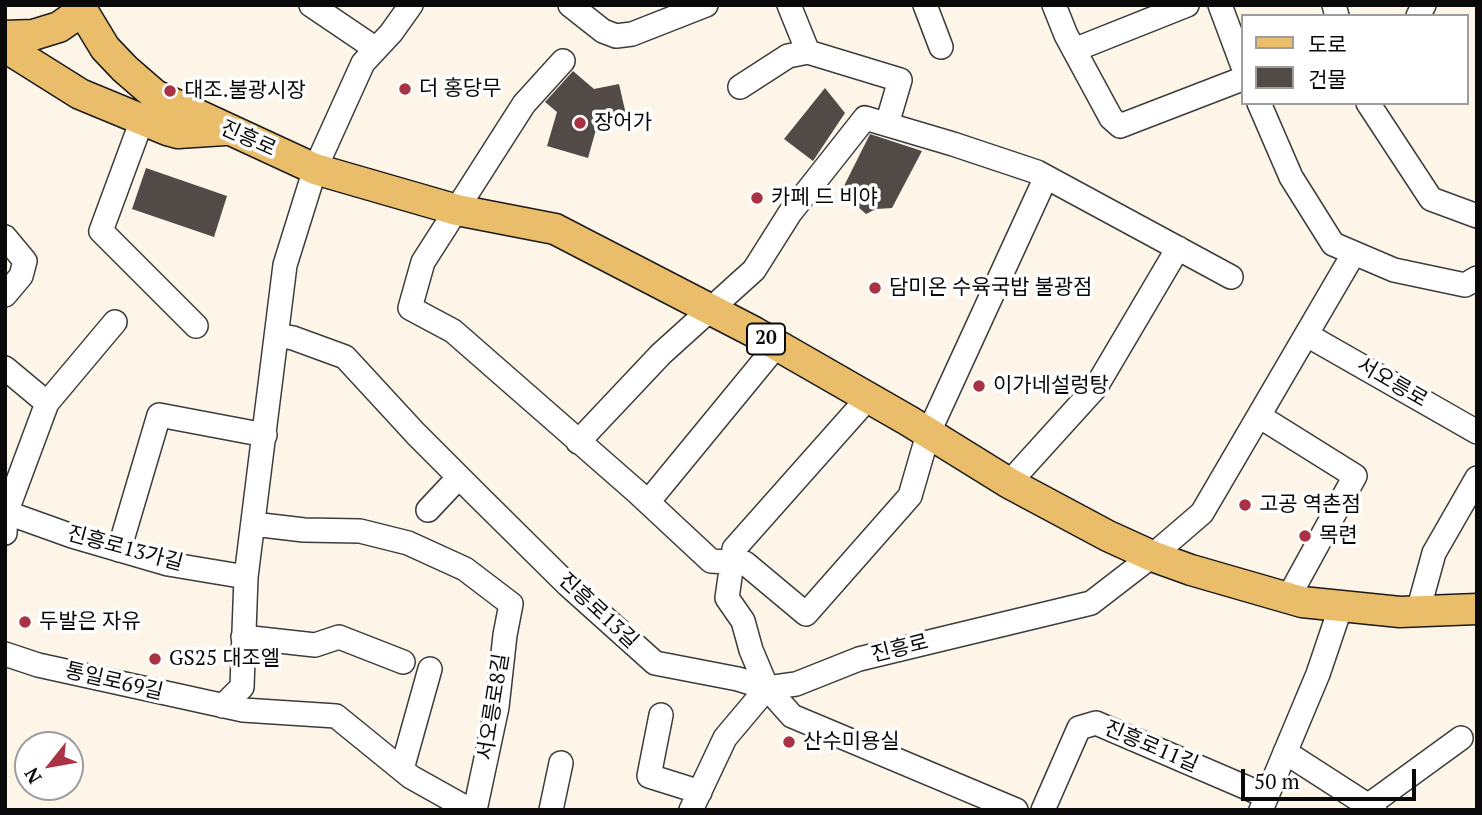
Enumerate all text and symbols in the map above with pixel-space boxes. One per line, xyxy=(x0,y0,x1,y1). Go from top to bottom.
legend xyxy=(1240,14,1468,105)
text: 도로 xyxy=(1308,30,1347,58)
text: 건물 xyxy=(1308,65,1347,93)
place label: 더 홍당무 xyxy=(419,76,501,102)
place label: 대조.불광시장 xyxy=(184,78,306,104)
marker: 더 홍당무 xyxy=(397,81,413,97)
marker: 대조.불광시장 xyxy=(162,83,178,99)
place label: 장어가 xyxy=(594,110,652,136)
marker: 장어가 xyxy=(572,115,588,131)
street label: 진흥로 xyxy=(216,116,280,162)
place label: 카페 드 비야 xyxy=(771,185,878,211)
marker: 카페 드 비야 xyxy=(749,190,765,206)
place label: 담미온 수육국밥 불광점 xyxy=(889,275,1092,301)
marker: 담미온 수육국밥 불광점 xyxy=(867,280,883,296)
road number: 20 xyxy=(747,324,785,354)
street label: 서오릉로 xyxy=(1352,353,1432,413)
place label: 이가네설렁탕 xyxy=(993,373,1109,399)
marker: 이가네설렁탕 xyxy=(971,378,987,394)
place label: 고공 역촌점 xyxy=(1259,492,1361,518)
marker: 고공 역촌점 xyxy=(1237,497,1253,513)
street label: 진흥로13가길 xyxy=(64,521,186,577)
place label: 목련 xyxy=(1319,523,1358,549)
marker: 목련 xyxy=(1297,528,1313,544)
street label: 진흥로13길 xyxy=(553,568,643,654)
place label: 두발은 자유 xyxy=(39,609,141,635)
marker: 두발은 자유 xyxy=(17,614,33,630)
street label: 진흥로 xyxy=(869,630,931,668)
place label: GS25 대조엘 xyxy=(169,646,280,672)
marker: GS25 대조엘 xyxy=(147,651,163,667)
street label: 서오릉로8길 xyxy=(473,652,515,762)
street label: 통일로69길 xyxy=(63,659,165,705)
street label: 진흥로11길 xyxy=(1100,716,1202,778)
place label: 산수미용실 xyxy=(803,729,900,755)
north arrow xyxy=(14,731,84,801)
marker: 산수미용실 xyxy=(781,734,797,750)
scale bar xyxy=(1244,756,1419,800)
text: N xyxy=(18,763,47,789)
text: 50 m xyxy=(1254,767,1300,795)

